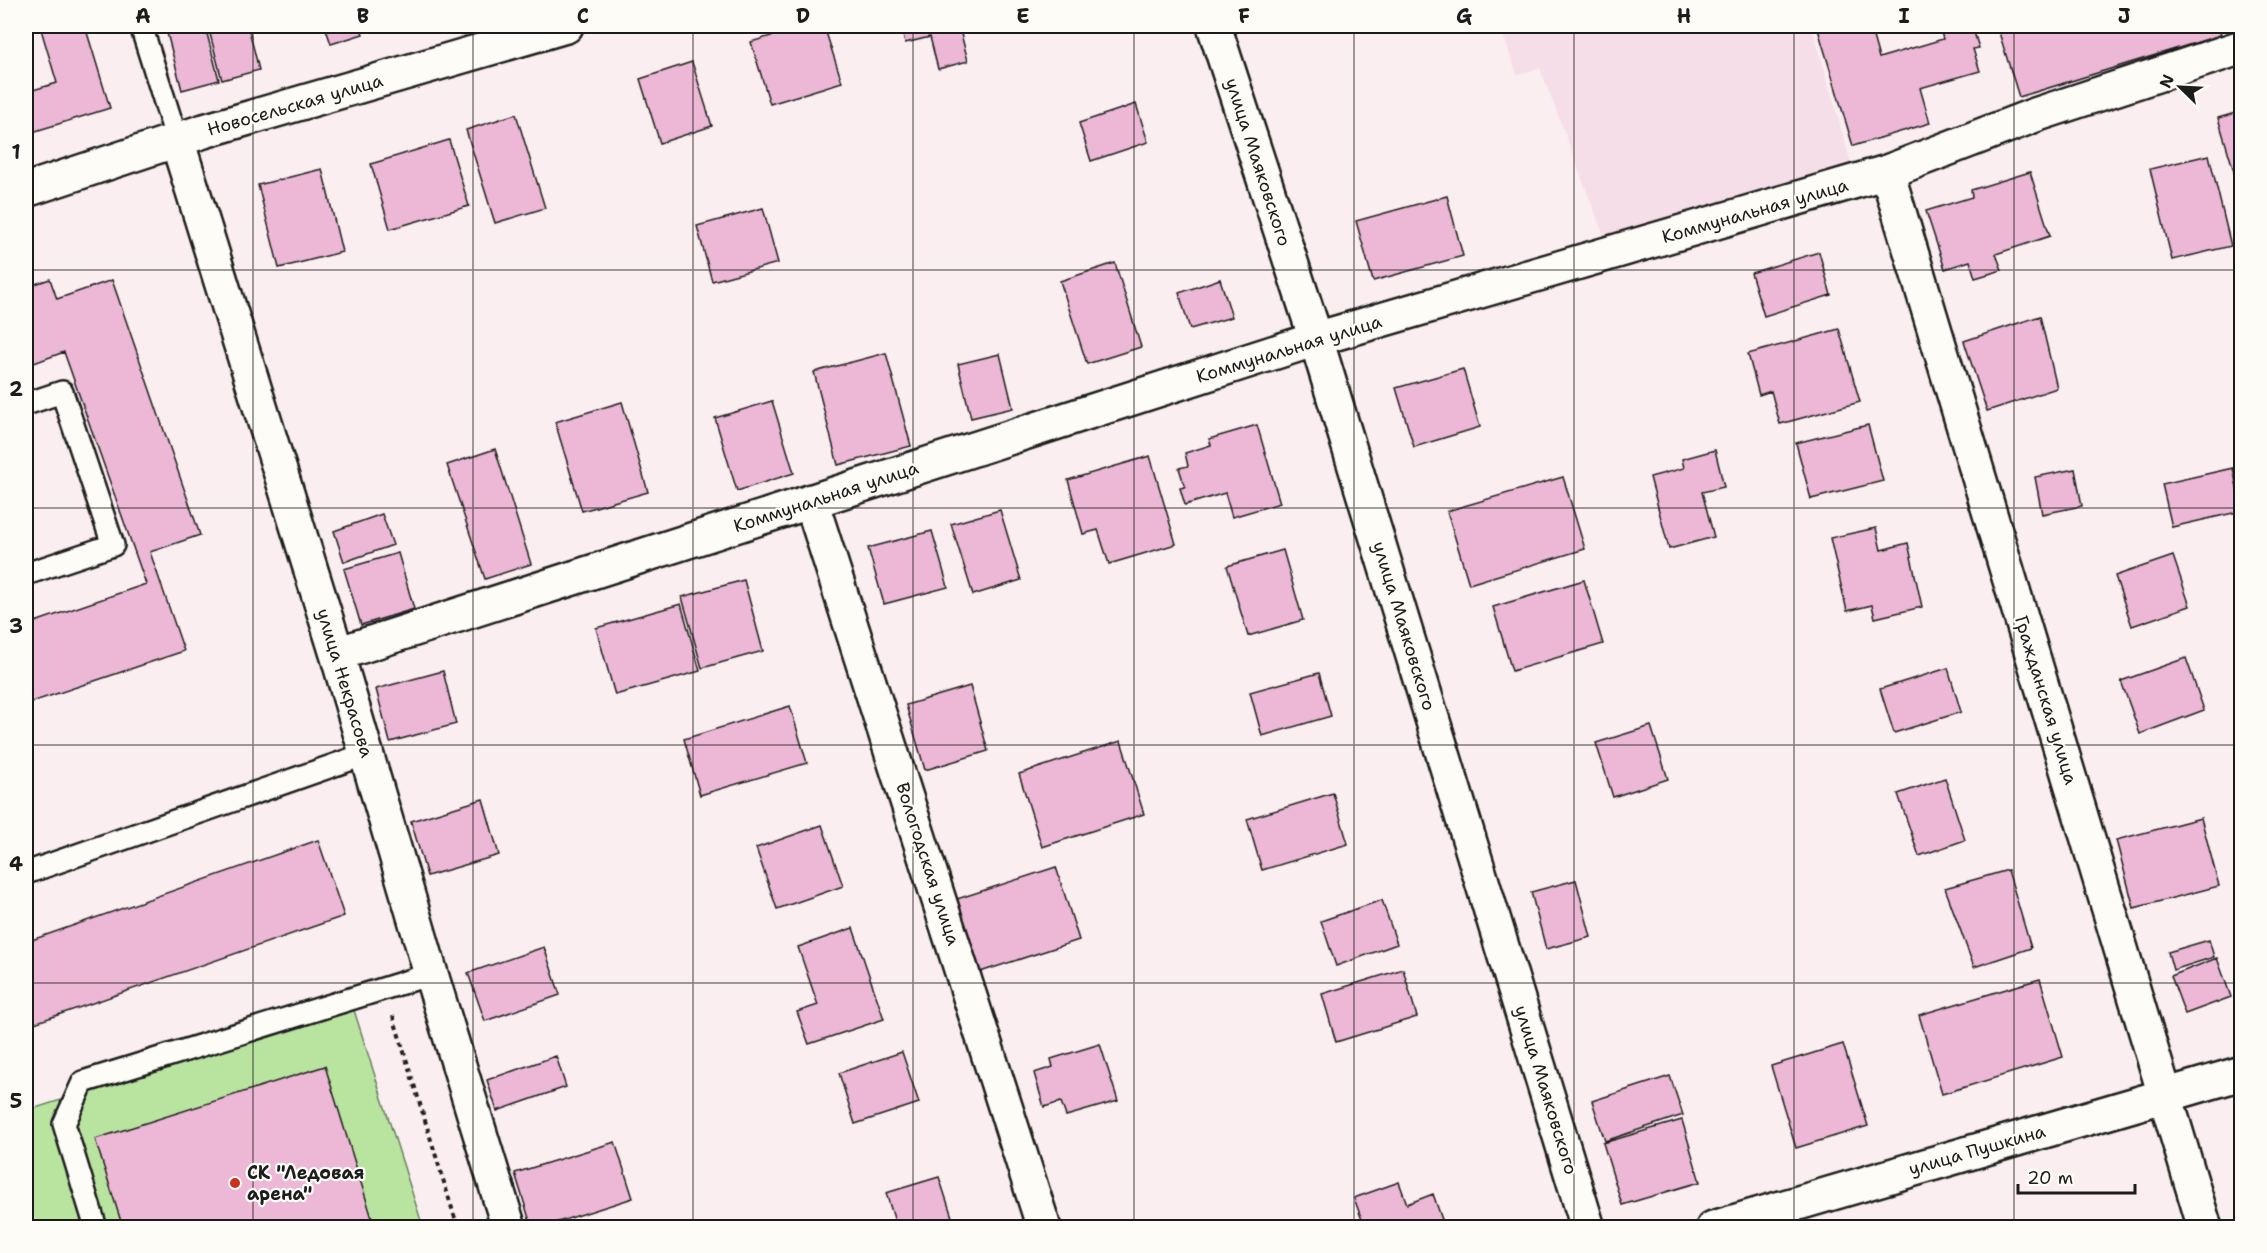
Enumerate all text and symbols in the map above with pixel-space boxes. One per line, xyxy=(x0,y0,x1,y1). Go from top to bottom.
text: A xyxy=(135,3,151,29)
text: B xyxy=(357,3,369,29)
text: C xyxy=(577,3,589,29)
text: D xyxy=(796,3,810,29)
text: E xyxy=(1016,3,1030,29)
text: F xyxy=(1238,3,1250,29)
text: G xyxy=(1456,3,1472,29)
text: H xyxy=(1677,3,1691,29)
text: I xyxy=(1898,3,1910,29)
text: J xyxy=(2118,3,2131,29)
north arrow xyxy=(2150,57,2210,117)
street label: Новосельская улица xyxy=(204,68,386,142)
text: N xyxy=(2155,71,2179,91)
street label: улица Маяковского xyxy=(1219,75,1297,249)
text: 1 xyxy=(11,139,21,165)
street label: Коммунальная улица xyxy=(1659,173,1851,249)
street label: Коммунальная улица xyxy=(1193,309,1385,389)
text: 2 xyxy=(9,376,23,402)
street label: Коммунальная улица xyxy=(731,456,921,538)
street label: улица Маяковского xyxy=(1367,539,1441,713)
street label: улица Некрасова xyxy=(311,606,379,760)
text: 3 xyxy=(9,613,23,639)
street label: Гражданская улица xyxy=(2009,613,2083,787)
street label: Вологодская улица xyxy=(890,779,966,949)
text: 4 xyxy=(9,851,23,877)
street label: улица Маяковского xyxy=(1509,1003,1583,1177)
text: 5 xyxy=(10,1088,22,1114)
street label: улица Пушкина xyxy=(1906,1119,2048,1181)
scale bar xyxy=(2018,1157,2135,1195)
place label: СК "Ледовая арена" xyxy=(247,1161,364,1206)
text: 20 m xyxy=(2027,1166,2073,1190)
marker: СК "Ледовая арена" xyxy=(228,1176,242,1190)

